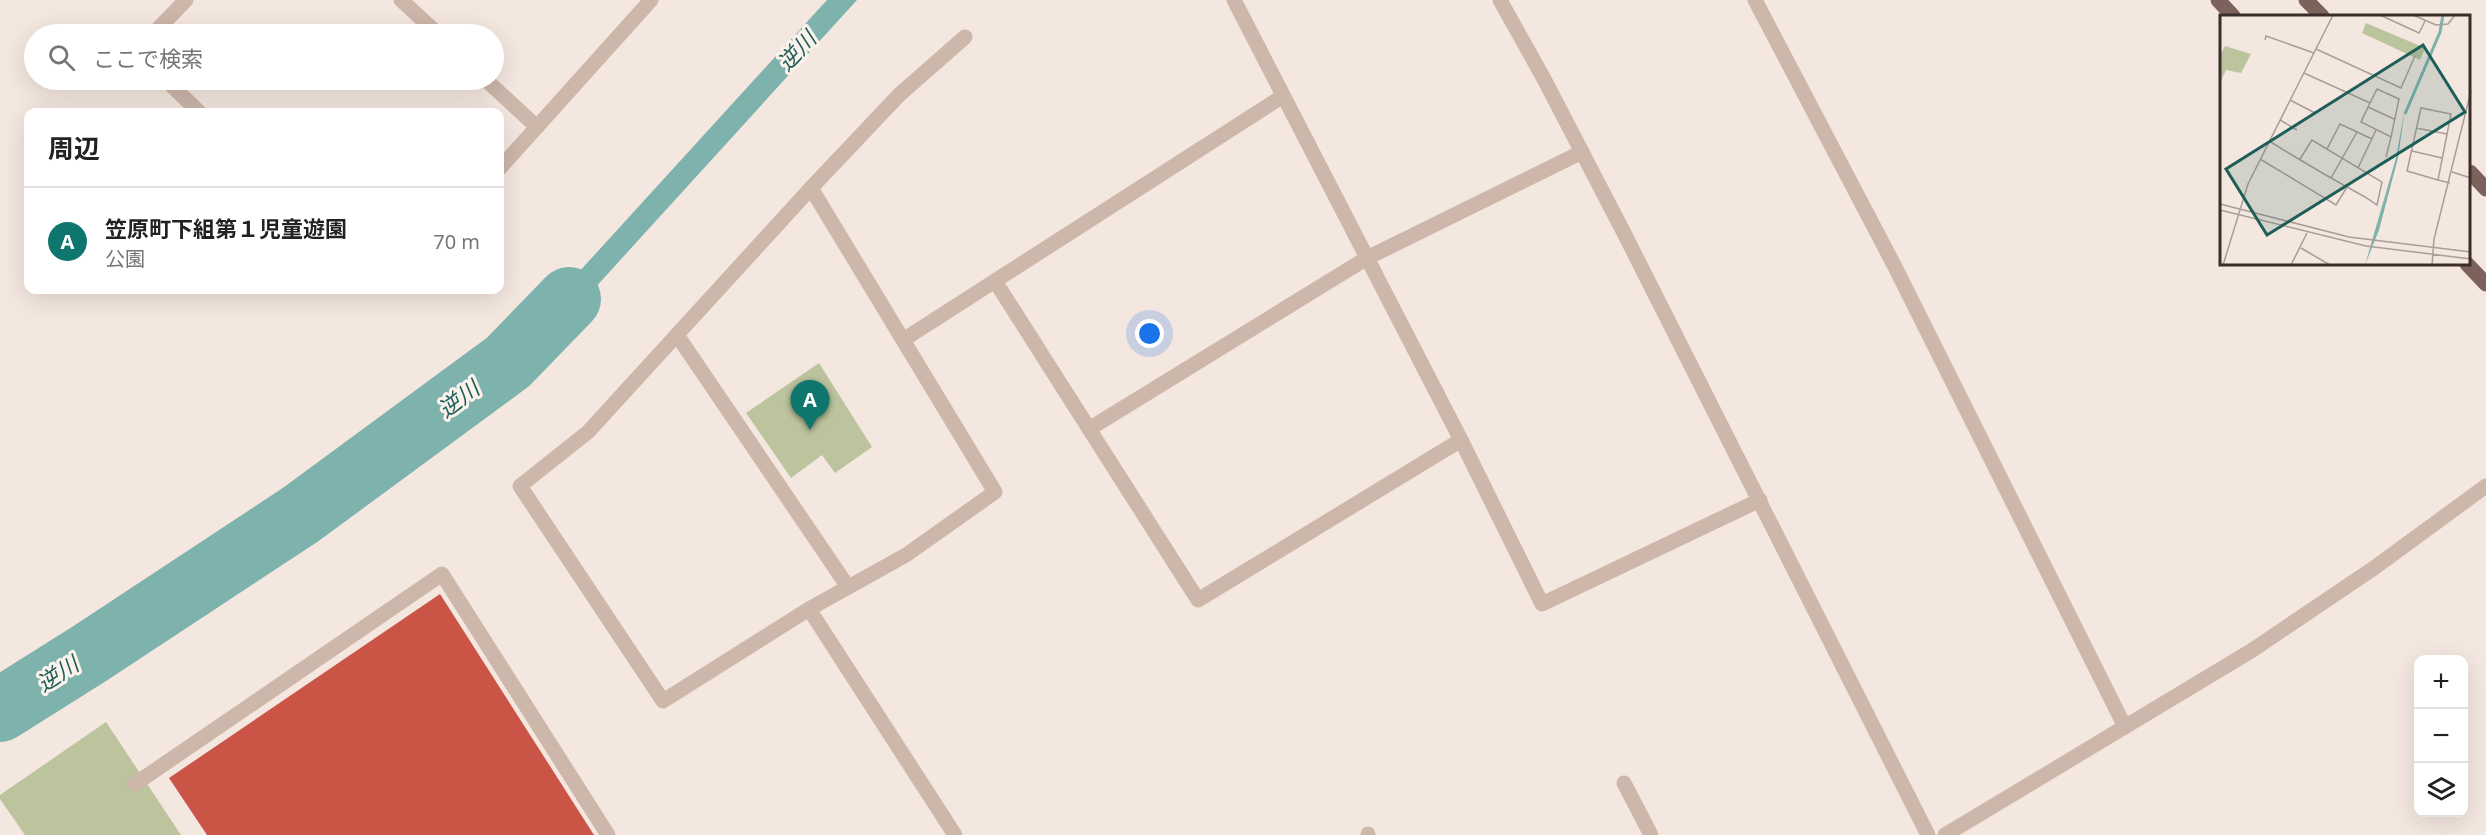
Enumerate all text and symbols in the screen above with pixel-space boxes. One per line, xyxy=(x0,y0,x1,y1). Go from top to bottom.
inset map xyxy=(2220,15,2471,266)
water label: 逆川 xyxy=(770,22,823,76)
search box xyxy=(24,24,504,90)
icon: search xyxy=(45,41,78,74)
text: ここで検索 xyxy=(93,43,203,73)
text: 周辺 xyxy=(48,130,100,166)
text: 笠原町下組第１児童遊園 xyxy=(105,213,347,243)
text: A xyxy=(61,228,74,255)
text: 70 m xyxy=(433,228,480,255)
text: 公園 xyxy=(105,245,145,272)
your location xyxy=(1135,319,1164,348)
water label: 逆川 xyxy=(431,372,486,423)
pin: A xyxy=(790,380,830,430)
water label: 逆川 xyxy=(30,647,85,698)
map controls xyxy=(2414,655,2468,817)
button: + xyxy=(2414,655,2468,709)
button: − xyxy=(2414,709,2468,763)
button: layers xyxy=(2414,763,2468,817)

